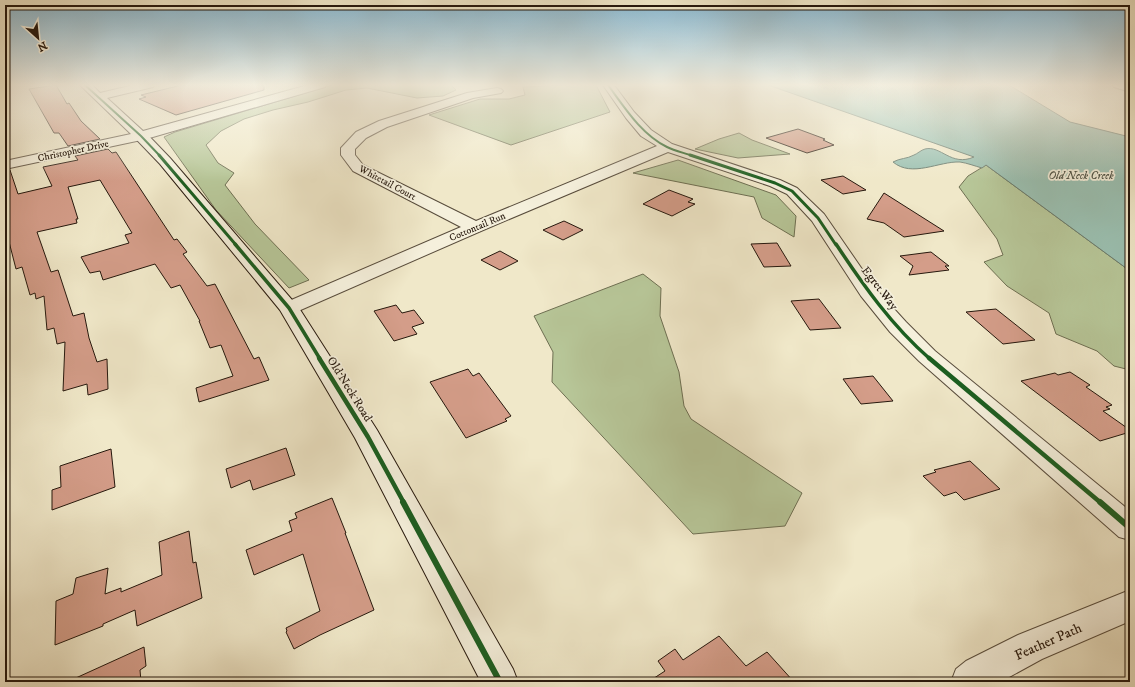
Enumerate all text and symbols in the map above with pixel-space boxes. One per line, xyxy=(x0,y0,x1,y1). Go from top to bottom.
north arrow xyxy=(18,18,58,58)
text: N xyxy=(35,38,49,54)
street label: Christopher Drive xyxy=(37,138,110,164)
street label: Whitetail Court xyxy=(356,162,418,203)
water label: Old Neck Creek xyxy=(1048,169,1114,183)
street label: Cottontail Run xyxy=(448,209,508,244)
street label: Egret Way xyxy=(858,264,901,313)
street label: Old Neck Road xyxy=(324,354,375,424)
street label: Feather Path xyxy=(1012,619,1085,665)

